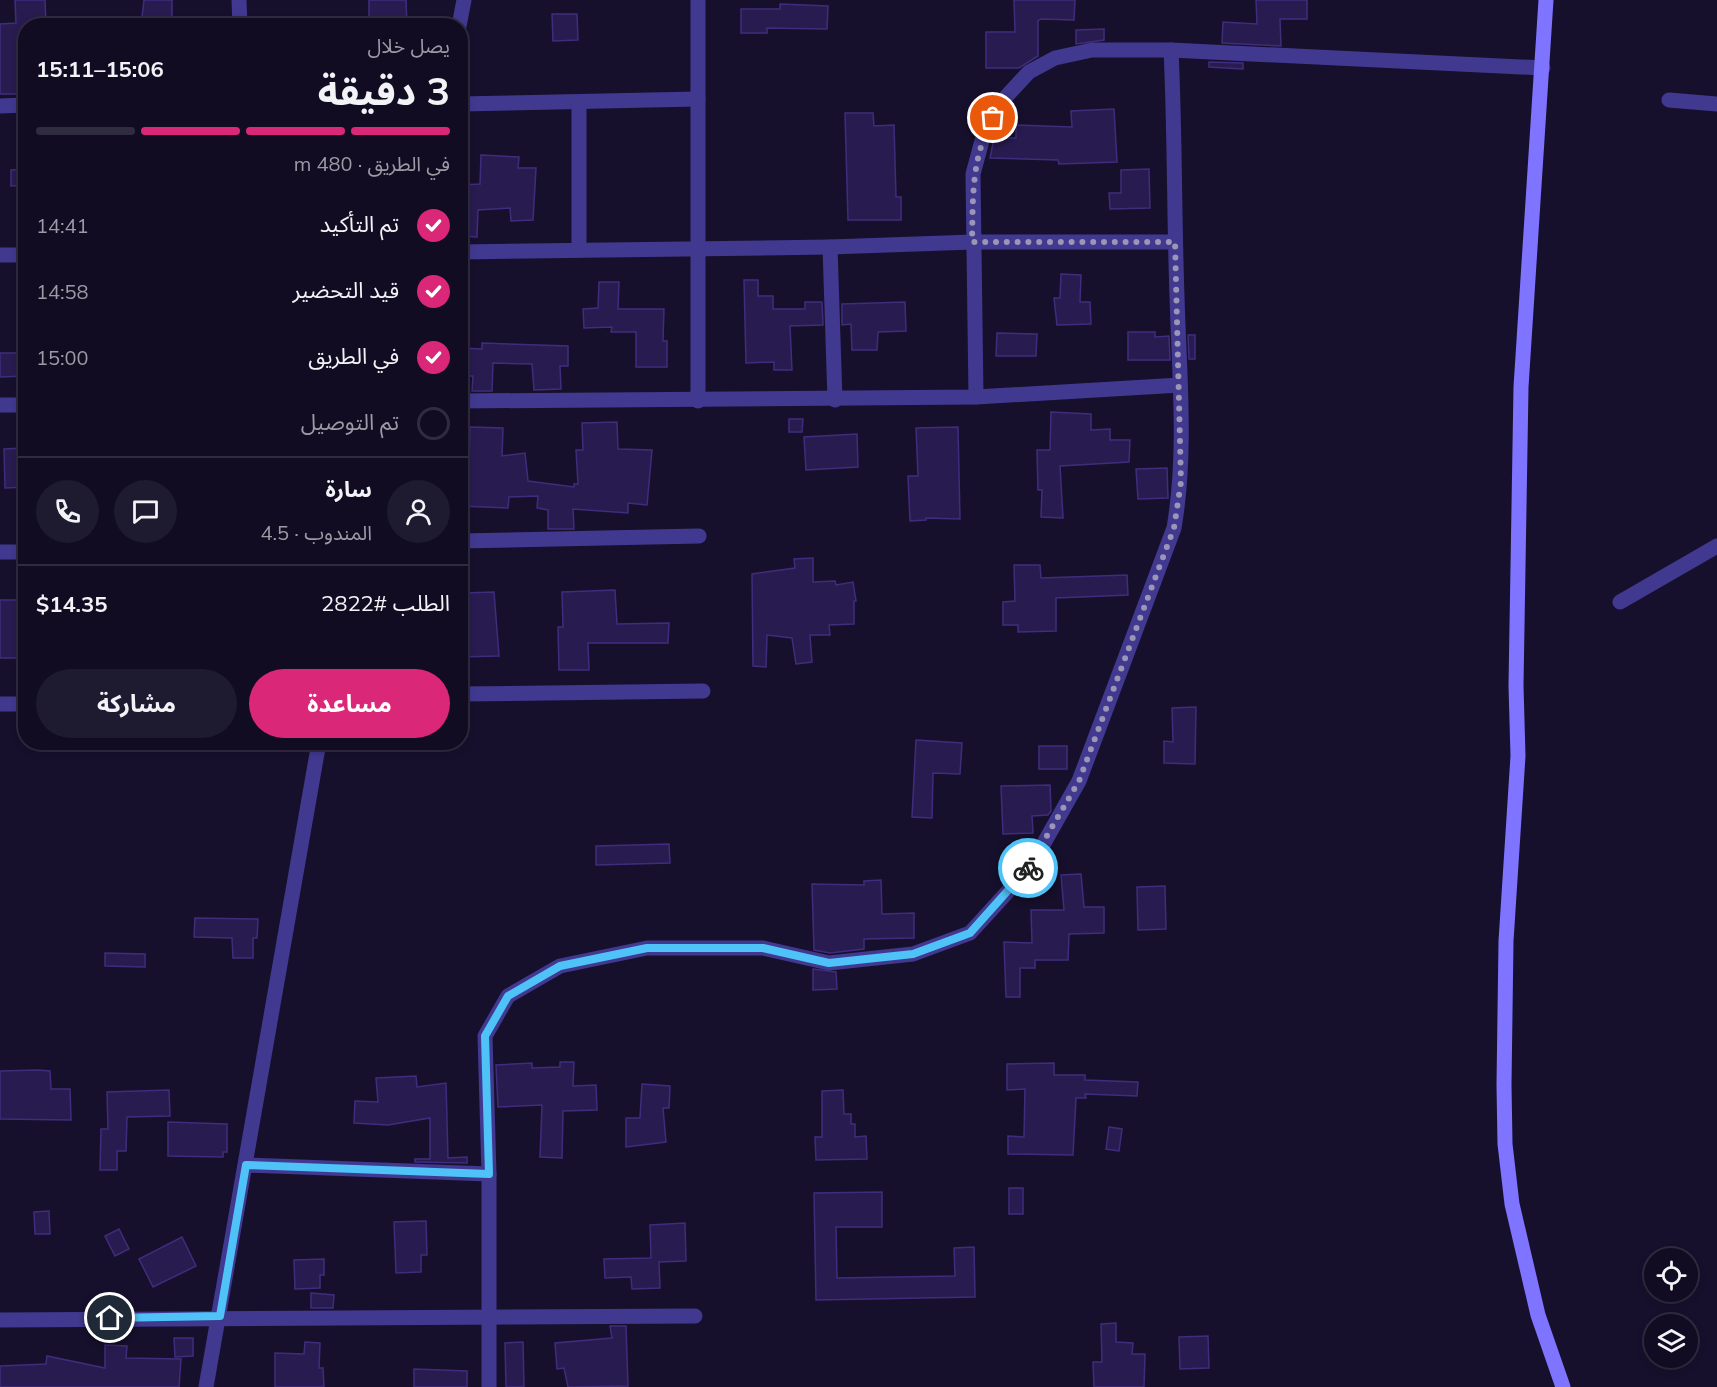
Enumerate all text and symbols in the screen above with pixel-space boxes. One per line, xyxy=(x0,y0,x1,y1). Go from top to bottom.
text: يصل خلال xyxy=(368,33,450,58)
text: 15:06–15:11 xyxy=(36,55,164,83)
text: 3 دقيقة xyxy=(318,66,450,115)
pin xyxy=(967,92,1018,143)
icon: bag xyxy=(976,101,1009,134)
text: في الطريق · 480 m xyxy=(294,151,450,176)
icon: check xyxy=(417,209,450,242)
text: تم التأكيد xyxy=(320,210,399,238)
text: 14:41 xyxy=(36,213,89,238)
icon: check xyxy=(417,275,450,308)
text: قيد التحضير xyxy=(293,276,399,304)
text: 14:58 xyxy=(36,279,89,304)
icon: check xyxy=(417,341,450,374)
text: في الطريق xyxy=(308,342,399,370)
text: 15:00 xyxy=(36,345,89,370)
text: تم التوصيل xyxy=(301,408,399,436)
text: سارة xyxy=(326,475,372,503)
button: phone xyxy=(36,480,99,543)
button: chat xyxy=(114,480,177,543)
button: person xyxy=(387,480,450,543)
text: المندوب · 4.5 xyxy=(261,520,372,545)
text: الطلب #2822 xyxy=(321,589,450,617)
text: $14.35 xyxy=(36,590,107,618)
button: مشاركة xyxy=(36,669,237,738)
button: مساعدة xyxy=(249,669,450,738)
courier xyxy=(998,838,1058,898)
icon: bike xyxy=(1012,852,1045,885)
map controls xyxy=(1644,1248,1698,1368)
button: locate xyxy=(1644,1248,1698,1302)
pin xyxy=(84,1292,135,1343)
icon: home xyxy=(93,1301,126,1334)
button: layers xyxy=(1644,1314,1698,1368)

